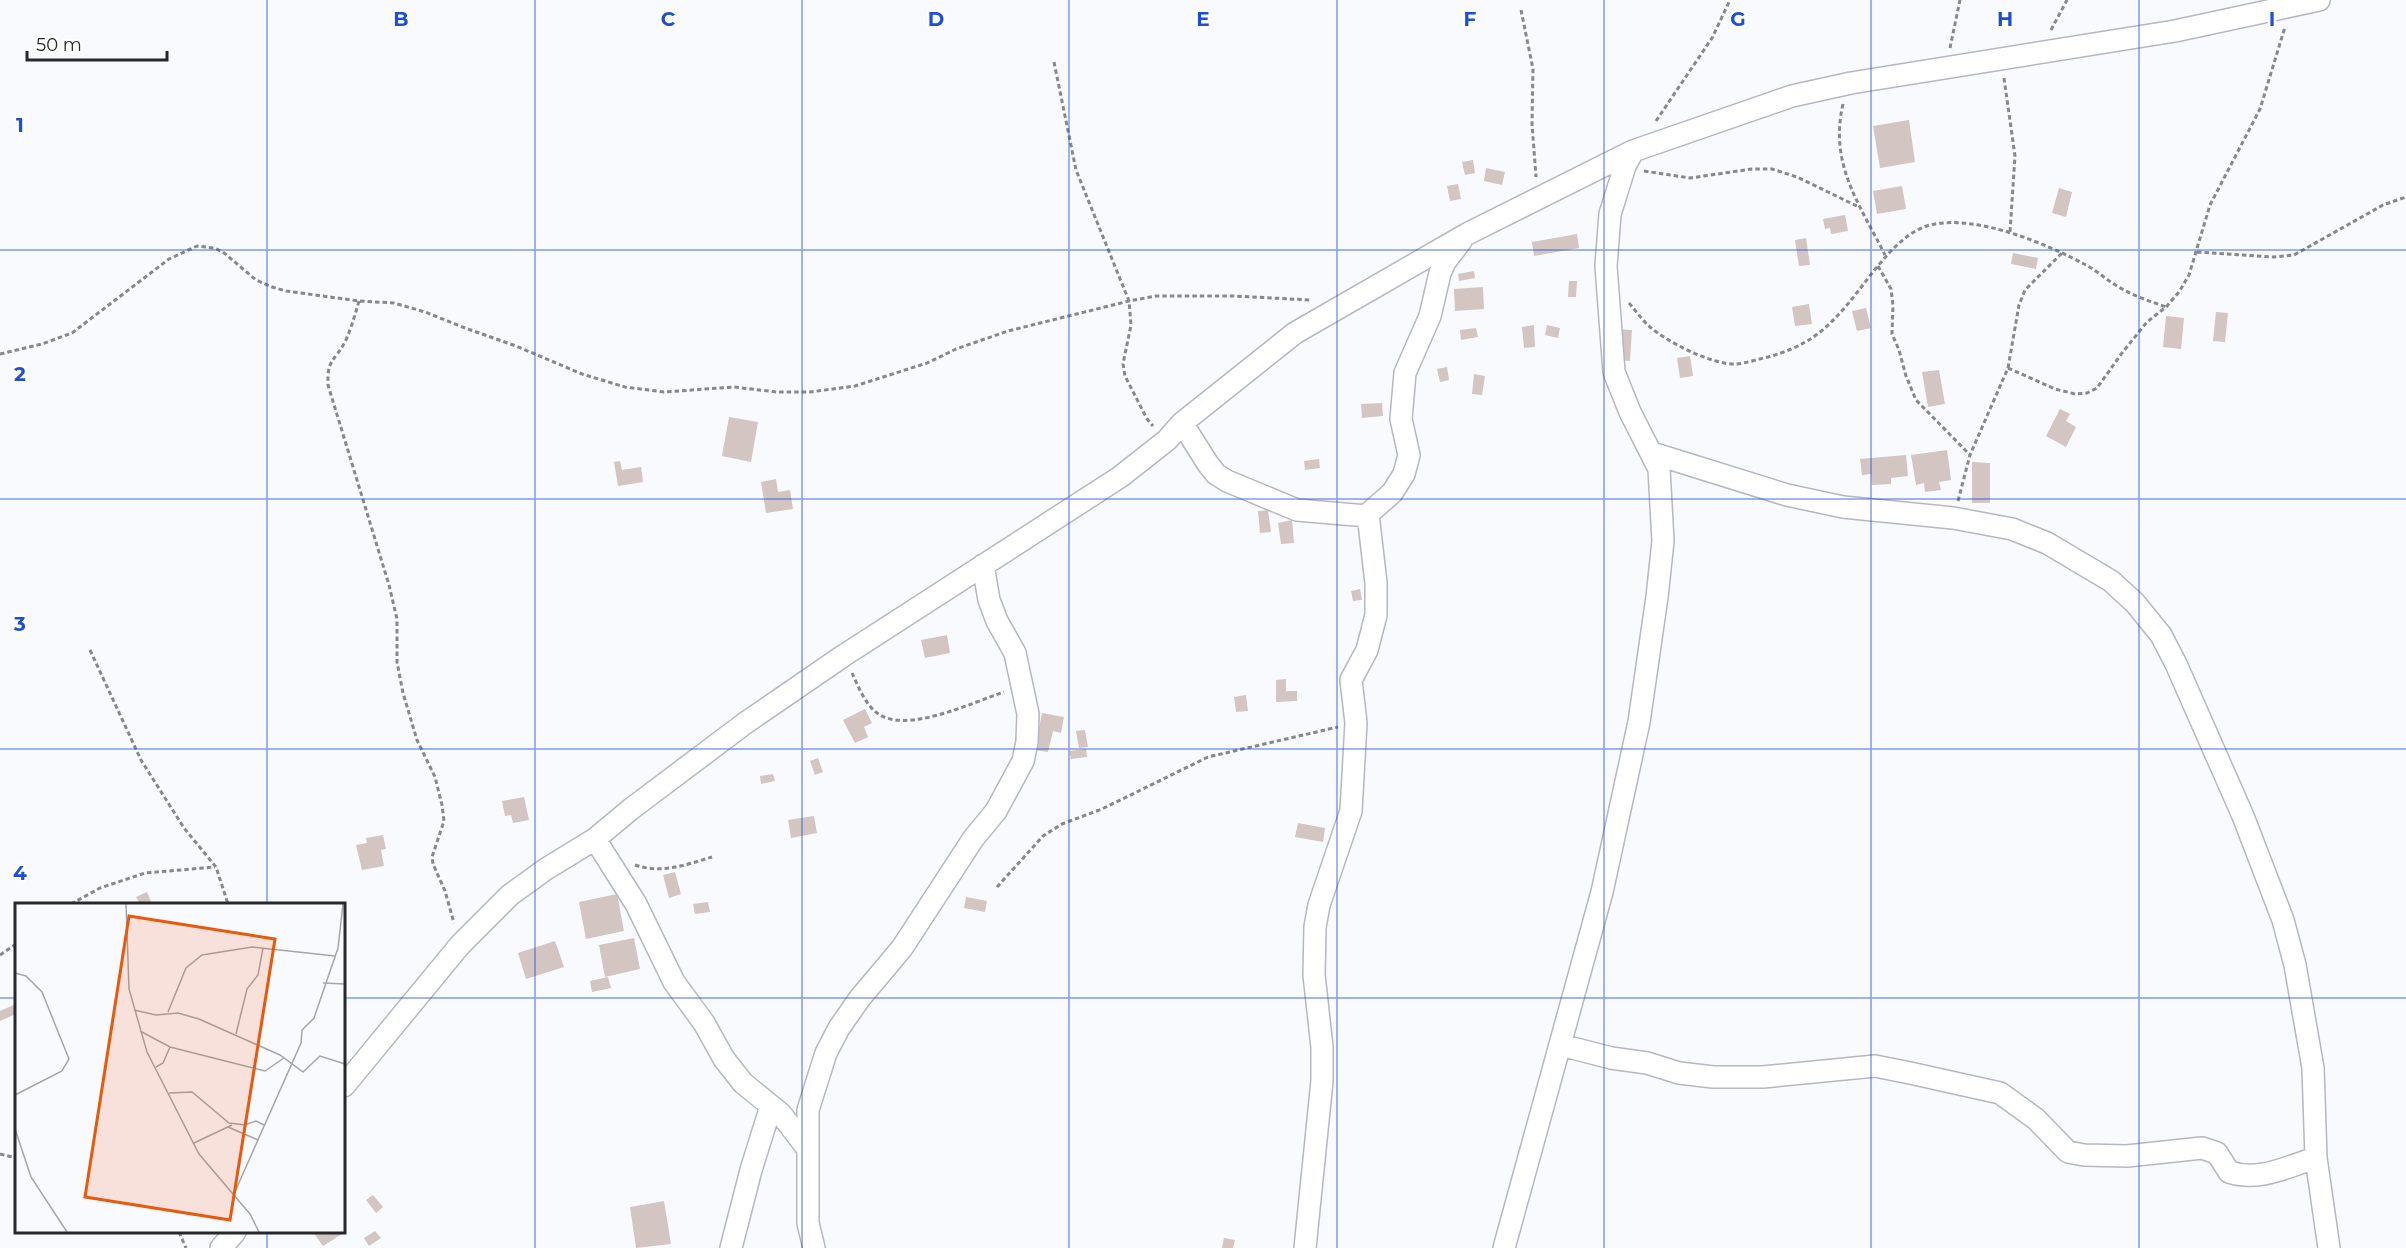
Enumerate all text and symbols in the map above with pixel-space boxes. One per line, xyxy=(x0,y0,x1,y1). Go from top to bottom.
text: B xyxy=(393,7,409,31)
text: C xyxy=(661,7,676,31)
text: D xyxy=(928,7,944,31)
text: E xyxy=(1196,7,1210,31)
text: F xyxy=(1464,7,1477,31)
text: G xyxy=(1730,7,1746,31)
text: H xyxy=(1997,7,2013,31)
text: I xyxy=(2269,7,2275,31)
scale bar xyxy=(27,24,166,62)
text: 50 m xyxy=(36,34,82,56)
text: 1 xyxy=(16,113,24,137)
text: 2 xyxy=(14,362,26,386)
text: 3 xyxy=(13,612,26,636)
text: 4 xyxy=(13,861,27,885)
inset map xyxy=(15,903,345,1233)

